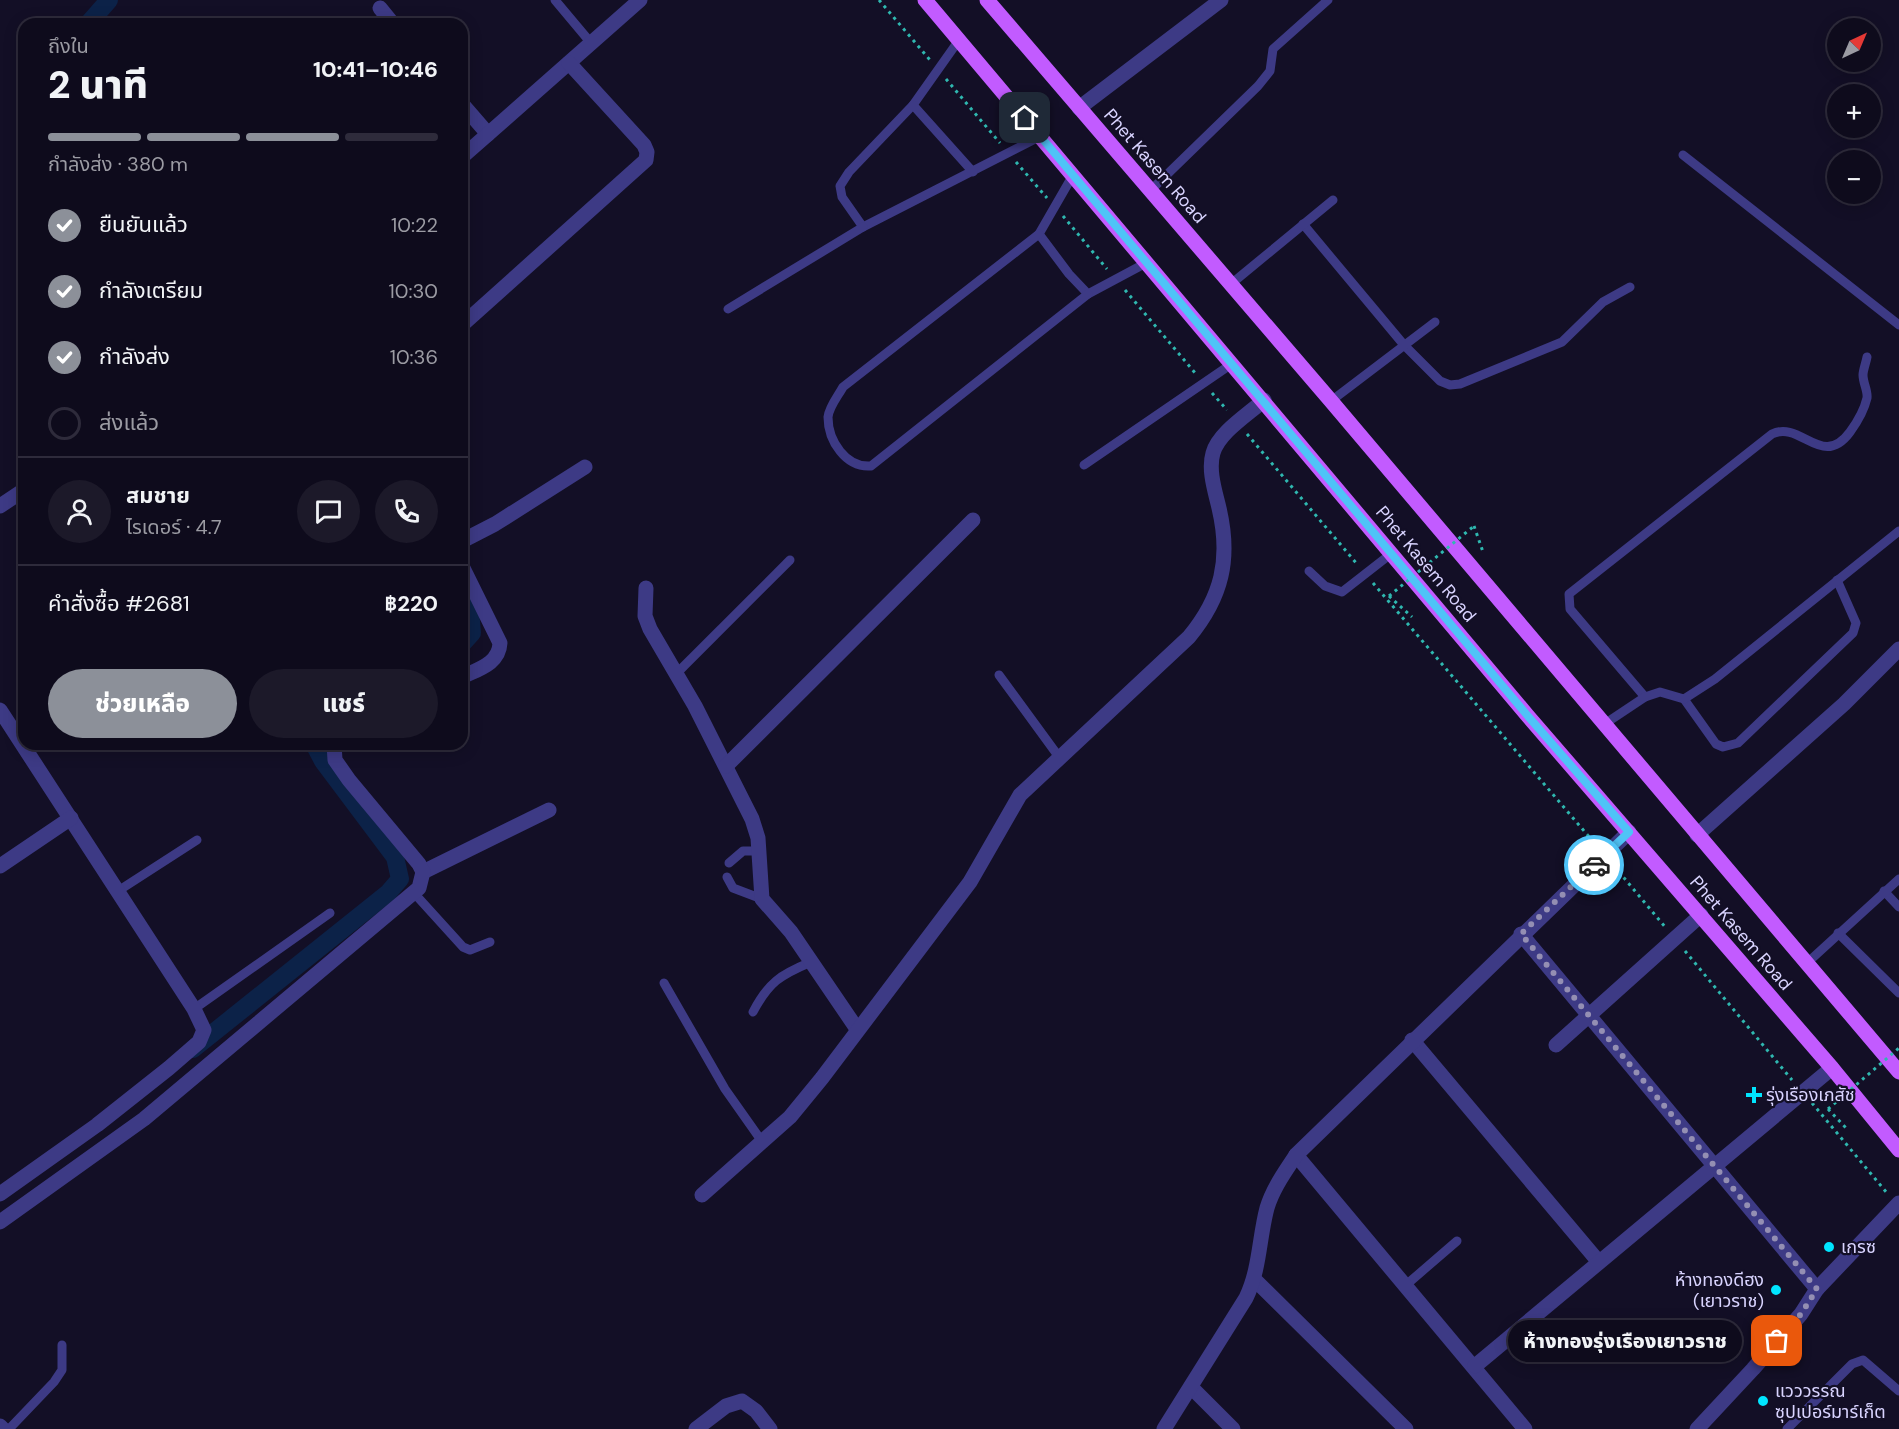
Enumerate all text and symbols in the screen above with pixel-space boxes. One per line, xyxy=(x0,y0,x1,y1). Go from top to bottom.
north arrow xyxy=(1827,18,1881,72)
map controls xyxy=(1827,18,1881,204)
text: ถึงใน xyxy=(48,33,89,59)
text: 10:41–10:46 xyxy=(313,55,438,84)
text: 2 นาที xyxy=(48,59,148,110)
button: + xyxy=(1827,84,1881,138)
pin xyxy=(999,92,1050,143)
icon: home xyxy=(1008,101,1041,134)
street label: Phet Kasem Road xyxy=(1099,104,1211,228)
button: − xyxy=(1827,150,1881,204)
text: กำลังส่ง · 380 m xyxy=(48,151,188,177)
icon: check xyxy=(48,209,81,242)
text: ยืนยันแล้ว xyxy=(99,210,188,239)
text: 10:22 xyxy=(391,212,438,238)
icon: check xyxy=(48,275,81,308)
text: กำลังเตรียม xyxy=(99,276,203,305)
text: 10:30 xyxy=(389,278,438,304)
icon: check xyxy=(48,341,81,374)
text: กำลังส่ง xyxy=(99,342,170,371)
text: 10:36 xyxy=(390,344,438,370)
text: ส่งแล้ว xyxy=(99,408,159,437)
button: person xyxy=(48,480,111,543)
button: chat xyxy=(297,480,360,543)
button: phone xyxy=(375,480,438,543)
text: สมชาย xyxy=(126,481,190,510)
street label: Phet Kasem Road xyxy=(1370,501,1482,627)
text: ไรเดอร์ · 4.7 xyxy=(126,514,222,540)
text: คำสั่งซื้อ #2681 xyxy=(48,589,190,618)
text: ฿220 xyxy=(384,589,438,618)
button: ช่วยเหลือ xyxy=(48,669,237,738)
button: แชร์ xyxy=(249,669,438,738)
courier xyxy=(1564,835,1624,895)
icon: car xyxy=(1578,849,1611,882)
street label: Phet Kasem Road xyxy=(1685,871,1797,995)
place label: รุ่งเรืองเภสัช xyxy=(1766,1083,1855,1107)
marker: รุ่งเรืองเภสัช xyxy=(1747,1088,1761,1102)
place label: เกรซ xyxy=(1841,1235,1876,1259)
marker: เกรซ xyxy=(1822,1240,1836,1254)
place label: ห้างทองดีฮง (เยาวราช) xyxy=(1675,1268,1764,1313)
marker: ห้างทองดีฮง (เยาวราช) xyxy=(1769,1283,1783,1297)
pin xyxy=(1751,1315,1802,1366)
callout: ห้างทองรุ่งเรืองเยาวราช xyxy=(1507,1320,1741,1362)
icon: bag xyxy=(1760,1324,1793,1357)
text: ห้างทองรุ่งเรืองเยาวราช xyxy=(1523,1328,1727,1354)
place label: แวววรรณ ซุปเปอร์มาร์เก็ต xyxy=(1775,1379,1886,1424)
marker: แวววรรณ ซุปเปอร์มาร์เก็ต xyxy=(1756,1394,1770,1408)

